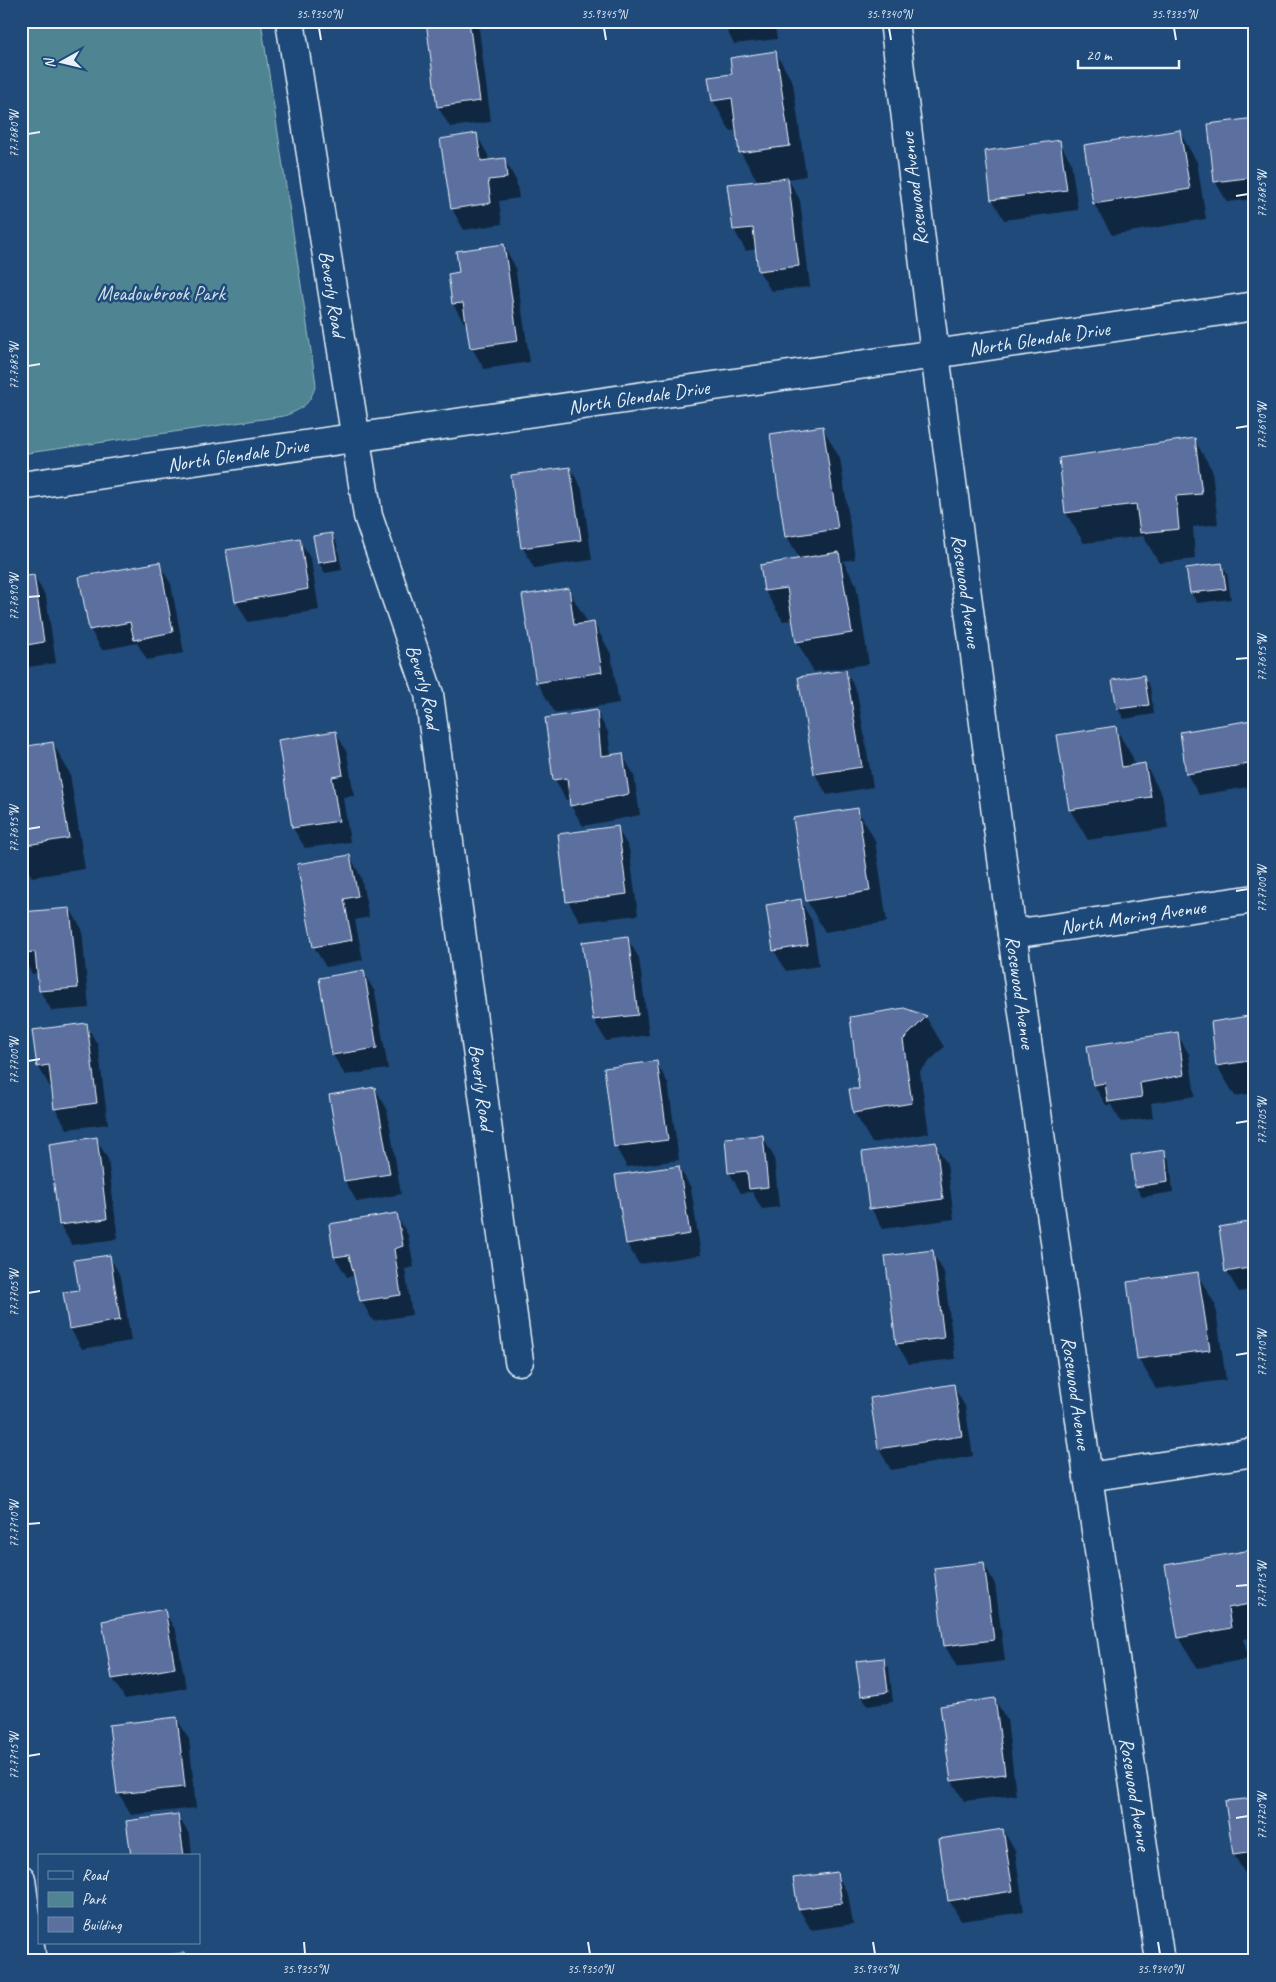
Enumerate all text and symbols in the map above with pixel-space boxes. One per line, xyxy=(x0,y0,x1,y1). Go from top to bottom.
text: 35.9350°N xyxy=(296,6,343,22)
text: 35.9345°N xyxy=(581,6,628,22)
text: 35.9340°N xyxy=(866,6,913,22)
text: 35.9335°N xyxy=(1151,6,1198,22)
north arrow xyxy=(38,38,88,88)
scale bar xyxy=(1078,38,1180,70)
text: 20 m xyxy=(1086,46,1113,65)
text: N xyxy=(40,56,59,69)
text: 77.7680°W xyxy=(6,108,22,157)
street label: Rosewood Avenue xyxy=(894,129,933,247)
text: 77.7685°W xyxy=(1254,168,1270,217)
street label: Beverly Road xyxy=(314,249,353,341)
park label: Meadowbrook Park xyxy=(97,281,226,306)
street label: North Glendale Drive xyxy=(967,315,1113,361)
text: 77.7685°W xyxy=(6,340,22,389)
street label: North Glendale Drive xyxy=(567,374,712,419)
text: 77.7690°W xyxy=(1254,400,1270,449)
street label: North Glendale Drive xyxy=(166,432,311,477)
street label: Rosewood Avenue xyxy=(946,533,987,651)
text: 77.7690°W xyxy=(6,571,22,620)
text: 77.7695°W xyxy=(1254,632,1270,681)
street label: Beverly Road xyxy=(400,641,446,733)
text: 77.7695°W xyxy=(6,803,22,852)
text: 77.7700°W xyxy=(1254,863,1270,912)
street label: North Moring Avenue xyxy=(1059,894,1208,939)
street label: Rosewood Avenue xyxy=(1000,934,1041,1052)
text: 77.7700°W xyxy=(6,1035,22,1084)
street label: Beverly Road xyxy=(464,1043,501,1135)
text: 77.7705°W xyxy=(1254,1095,1270,1144)
text: 77.7705°W xyxy=(6,1267,22,1316)
text: 77.7710°W xyxy=(1254,1327,1270,1376)
street label: Rosewood Avenue xyxy=(1056,1335,1097,1453)
text: 77.7710°W xyxy=(6,1498,22,1547)
text: 77.7715°W xyxy=(1254,1559,1270,1608)
text: 77.7715°W xyxy=(6,1730,22,1779)
street label: Rosewood Avenue xyxy=(1114,1736,1157,1854)
text: 77.7720°W xyxy=(1254,1790,1270,1839)
legend xyxy=(38,1854,200,1944)
text: Road xyxy=(82,1866,109,1885)
text: Park xyxy=(82,1890,107,1909)
text: Building xyxy=(82,1916,122,1935)
text: 35.9355°N xyxy=(282,1961,329,1977)
text: 35.9350°N xyxy=(567,1961,614,1977)
text: 35.9345°N xyxy=(852,1961,899,1977)
text: 35.9340°N xyxy=(1137,1961,1184,1977)

